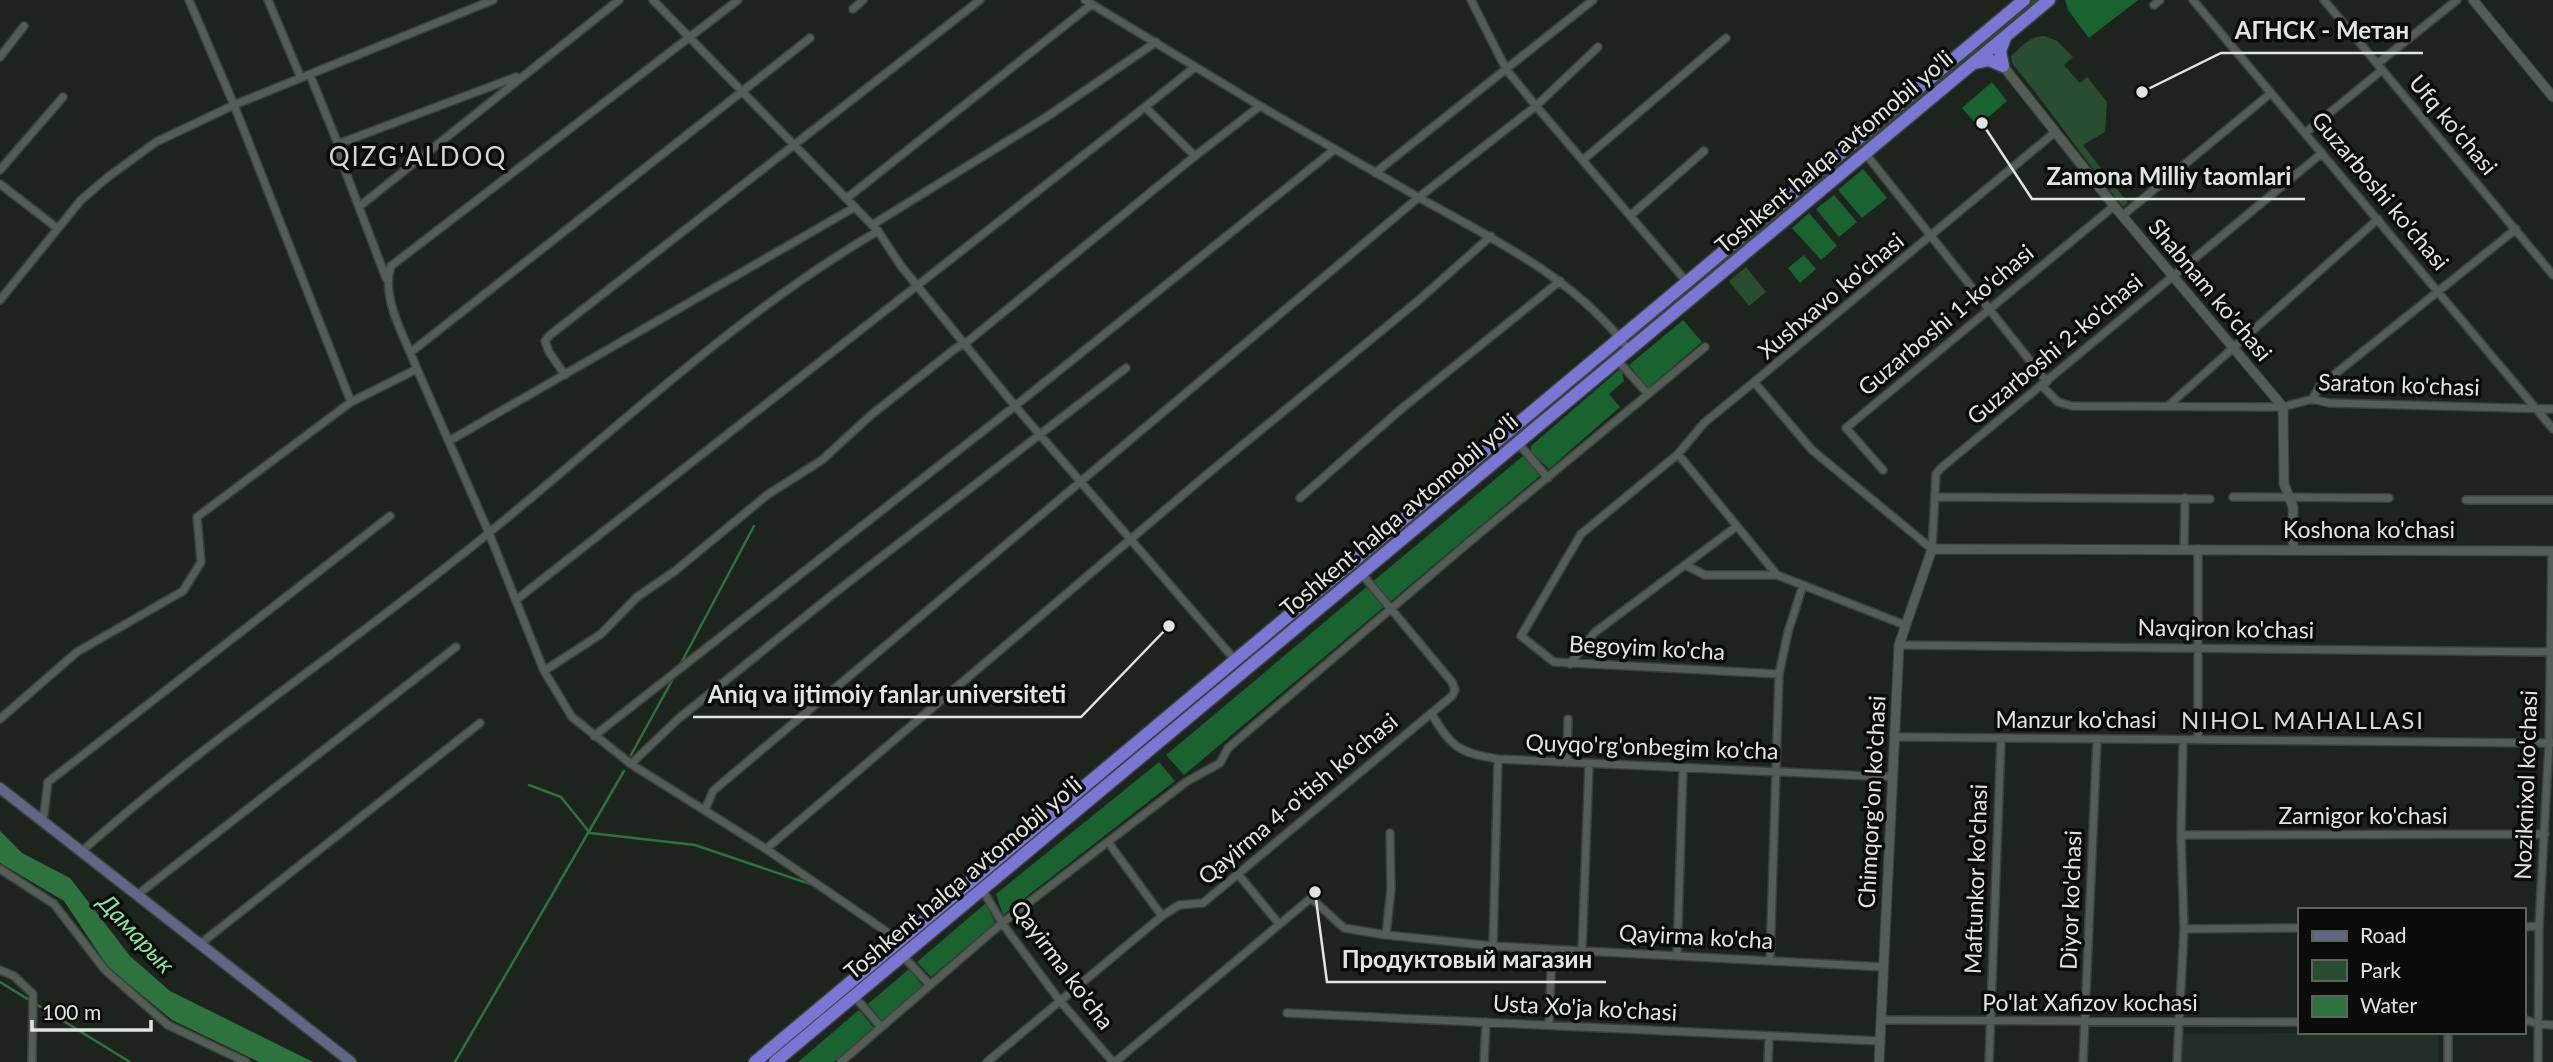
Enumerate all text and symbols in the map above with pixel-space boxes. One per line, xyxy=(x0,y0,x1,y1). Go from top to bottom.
callout: АГНСК - Метан xyxy=(2221,8,2423,53)
text: АГНСК - Метан xyxy=(2234,15,2409,44)
street label: Toshkent halqa avtomobil yo'li xyxy=(1709,44,1958,259)
street label: Ufq ko'chasi xyxy=(2404,69,2504,180)
street label: Guzarboshi ko'chasi xyxy=(2306,105,2455,275)
district label: QIZG'ALDOQ xyxy=(329,140,507,172)
callout: Zamona Milliy taomlari xyxy=(2032,154,2305,199)
text: Zamona Milliy taomlari xyxy=(2047,161,2291,190)
street label: Shabnam ko'chasi xyxy=(2143,213,2278,366)
street label: Xushxavo ko'chasi xyxy=(1752,226,1909,364)
street label: Guzarboshi 1-ko'chasi xyxy=(1852,238,2039,401)
street label: Guzarboshi 2-ko'chasi xyxy=(1961,267,2148,430)
street label: Saraton ko'chasi xyxy=(2318,367,2480,401)
street label: Toshkent halqa avtomobil yo'li xyxy=(1274,407,1523,622)
street label: Koshona ko'chasi xyxy=(2283,515,2455,543)
street label: Navqiron ko'chasi xyxy=(2138,612,2315,644)
street label: Begoyim ko'cha xyxy=(1568,629,1726,665)
callout: Aniq va ijtimoiy fanlar universiteti xyxy=(693,672,1081,717)
text: Aniq va ijtimoiy fanlar universiteti xyxy=(707,679,1066,708)
street label: Noziknixol ko'chasi xyxy=(2508,690,2542,880)
street label: Chimqorg'on ko'chasi xyxy=(1851,695,1891,909)
street label: Manzur ko'chasi xyxy=(1996,705,2156,733)
district label: NIHOL MAHALLASI xyxy=(2181,705,2425,734)
street label: Qayirma 4-o'tish ko'chasi xyxy=(1192,707,1403,890)
street label: Quyqo'rg'onbegim ko'cha xyxy=(1525,728,1779,764)
street label: Toshkent halqa avtomobil yo'li xyxy=(838,770,1087,985)
street label: Maftunkor ko'chasi xyxy=(1958,784,1992,974)
street label: Zarnigor ko'chasi xyxy=(2278,801,2448,829)
street label: Diyor ko'chasi xyxy=(2054,830,2086,970)
water label: Дамарык xyxy=(92,886,181,979)
street label: Qayirma ko'cha xyxy=(1005,894,1120,1034)
legend xyxy=(2298,908,2525,1034)
street label: Qayirma ko'cha xyxy=(1618,918,1774,954)
text: Road xyxy=(2360,922,2407,947)
callout: Продуктовый магазин xyxy=(1327,937,1606,982)
text: Продуктовый магазин xyxy=(1342,944,1592,973)
text: Park xyxy=(2360,957,2401,982)
scale bar xyxy=(32,988,150,1032)
street label: Usta Xo'ja ko'chasi xyxy=(1492,988,1678,1026)
street label: Po'lat Xafizov kochasi xyxy=(1982,988,2198,1016)
text: Water xyxy=(2360,992,2417,1017)
text: 100 m xyxy=(42,999,101,1024)

